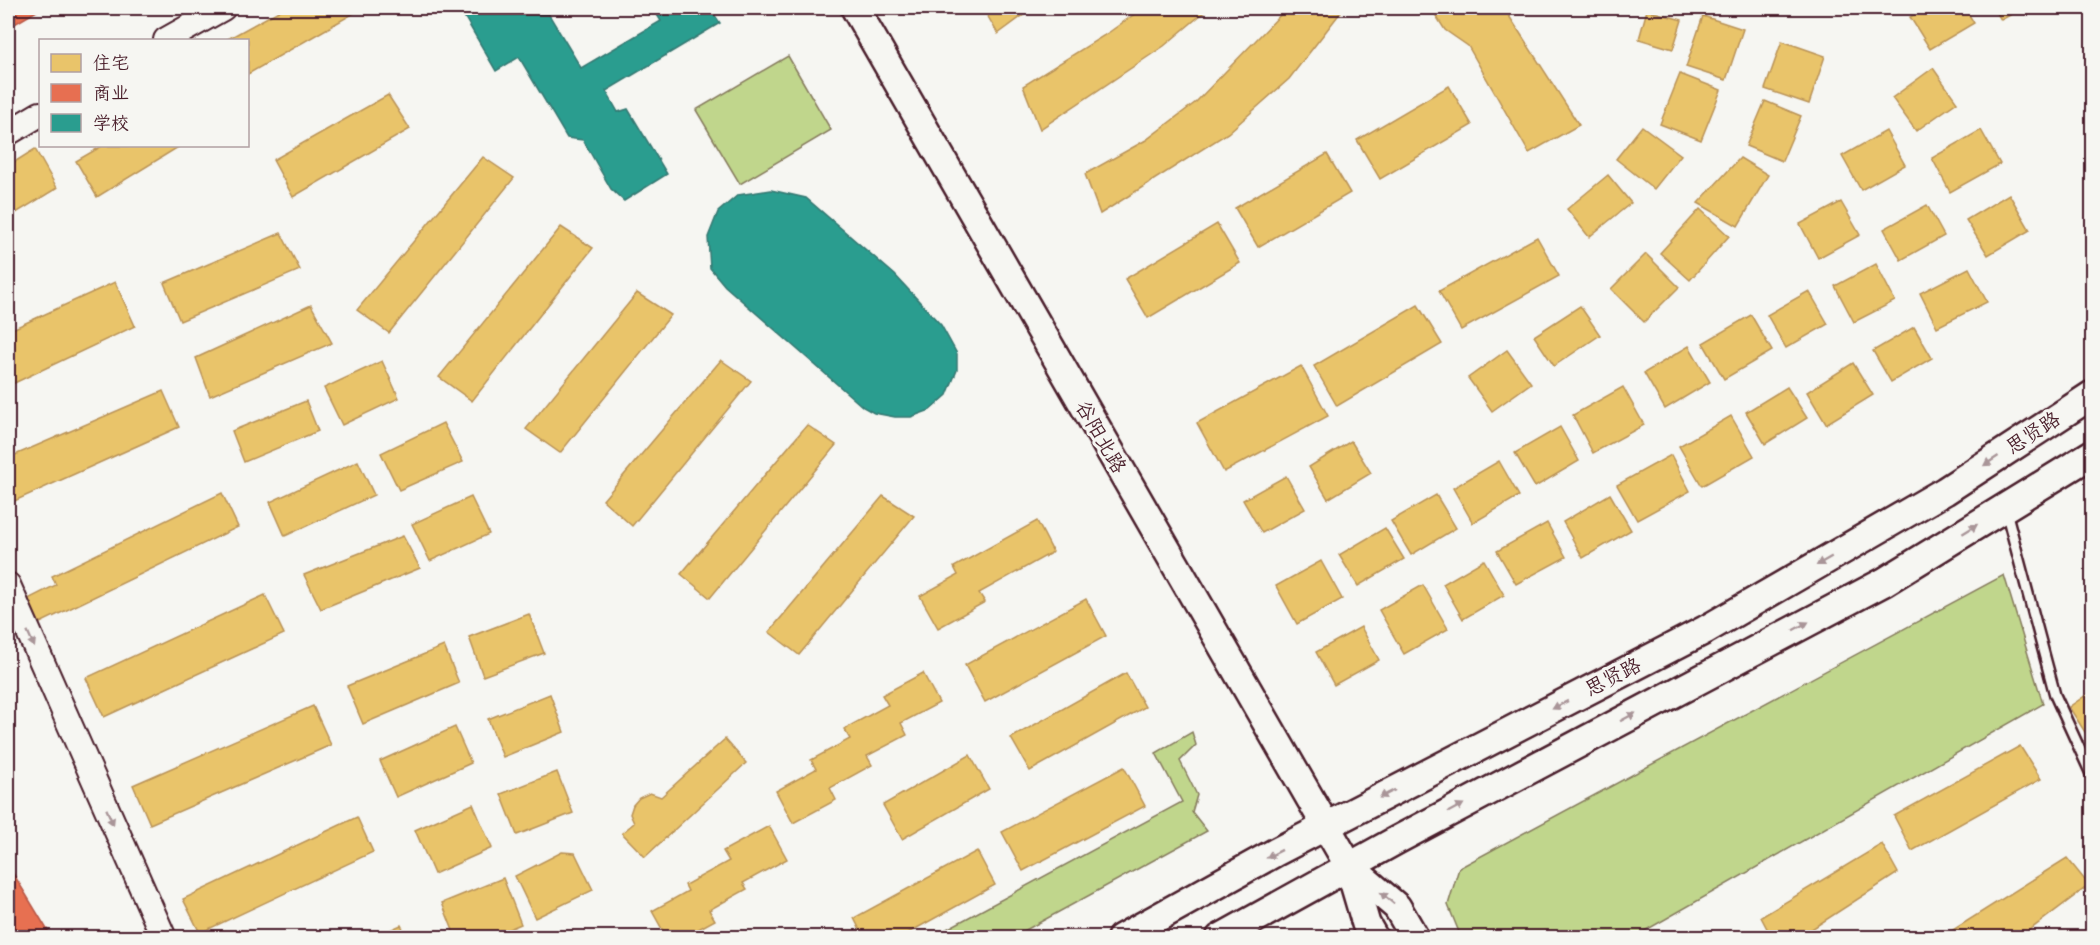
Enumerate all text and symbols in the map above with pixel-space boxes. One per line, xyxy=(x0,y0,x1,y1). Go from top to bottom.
legend xyxy=(39,39,249,147)
text: 住宅 xyxy=(93,53,129,74)
text: 商业 xyxy=(93,83,129,104)
text: 学校 xyxy=(93,113,129,134)
street label: 谷阳北路 xyxy=(1071,397,1131,478)
street label: 思贤路 xyxy=(2002,406,2065,459)
one-way arrow xyxy=(1983,455,1999,466)
one-way arrow xyxy=(1962,524,1978,535)
one-way arrow xyxy=(1815,556,1832,566)
one-way arrow xyxy=(1793,621,1810,631)
one-way arrow xyxy=(26,630,36,648)
street label: 思贤路 xyxy=(1581,653,1646,701)
one-way arrow xyxy=(1551,699,1569,709)
one-way arrow xyxy=(1620,712,1637,722)
one-way arrow xyxy=(1378,789,1395,799)
one-way arrow xyxy=(1447,804,1465,814)
one-way arrow xyxy=(106,808,115,825)
one-way arrow xyxy=(1265,849,1282,859)
one-way arrow xyxy=(1380,892,1395,905)

